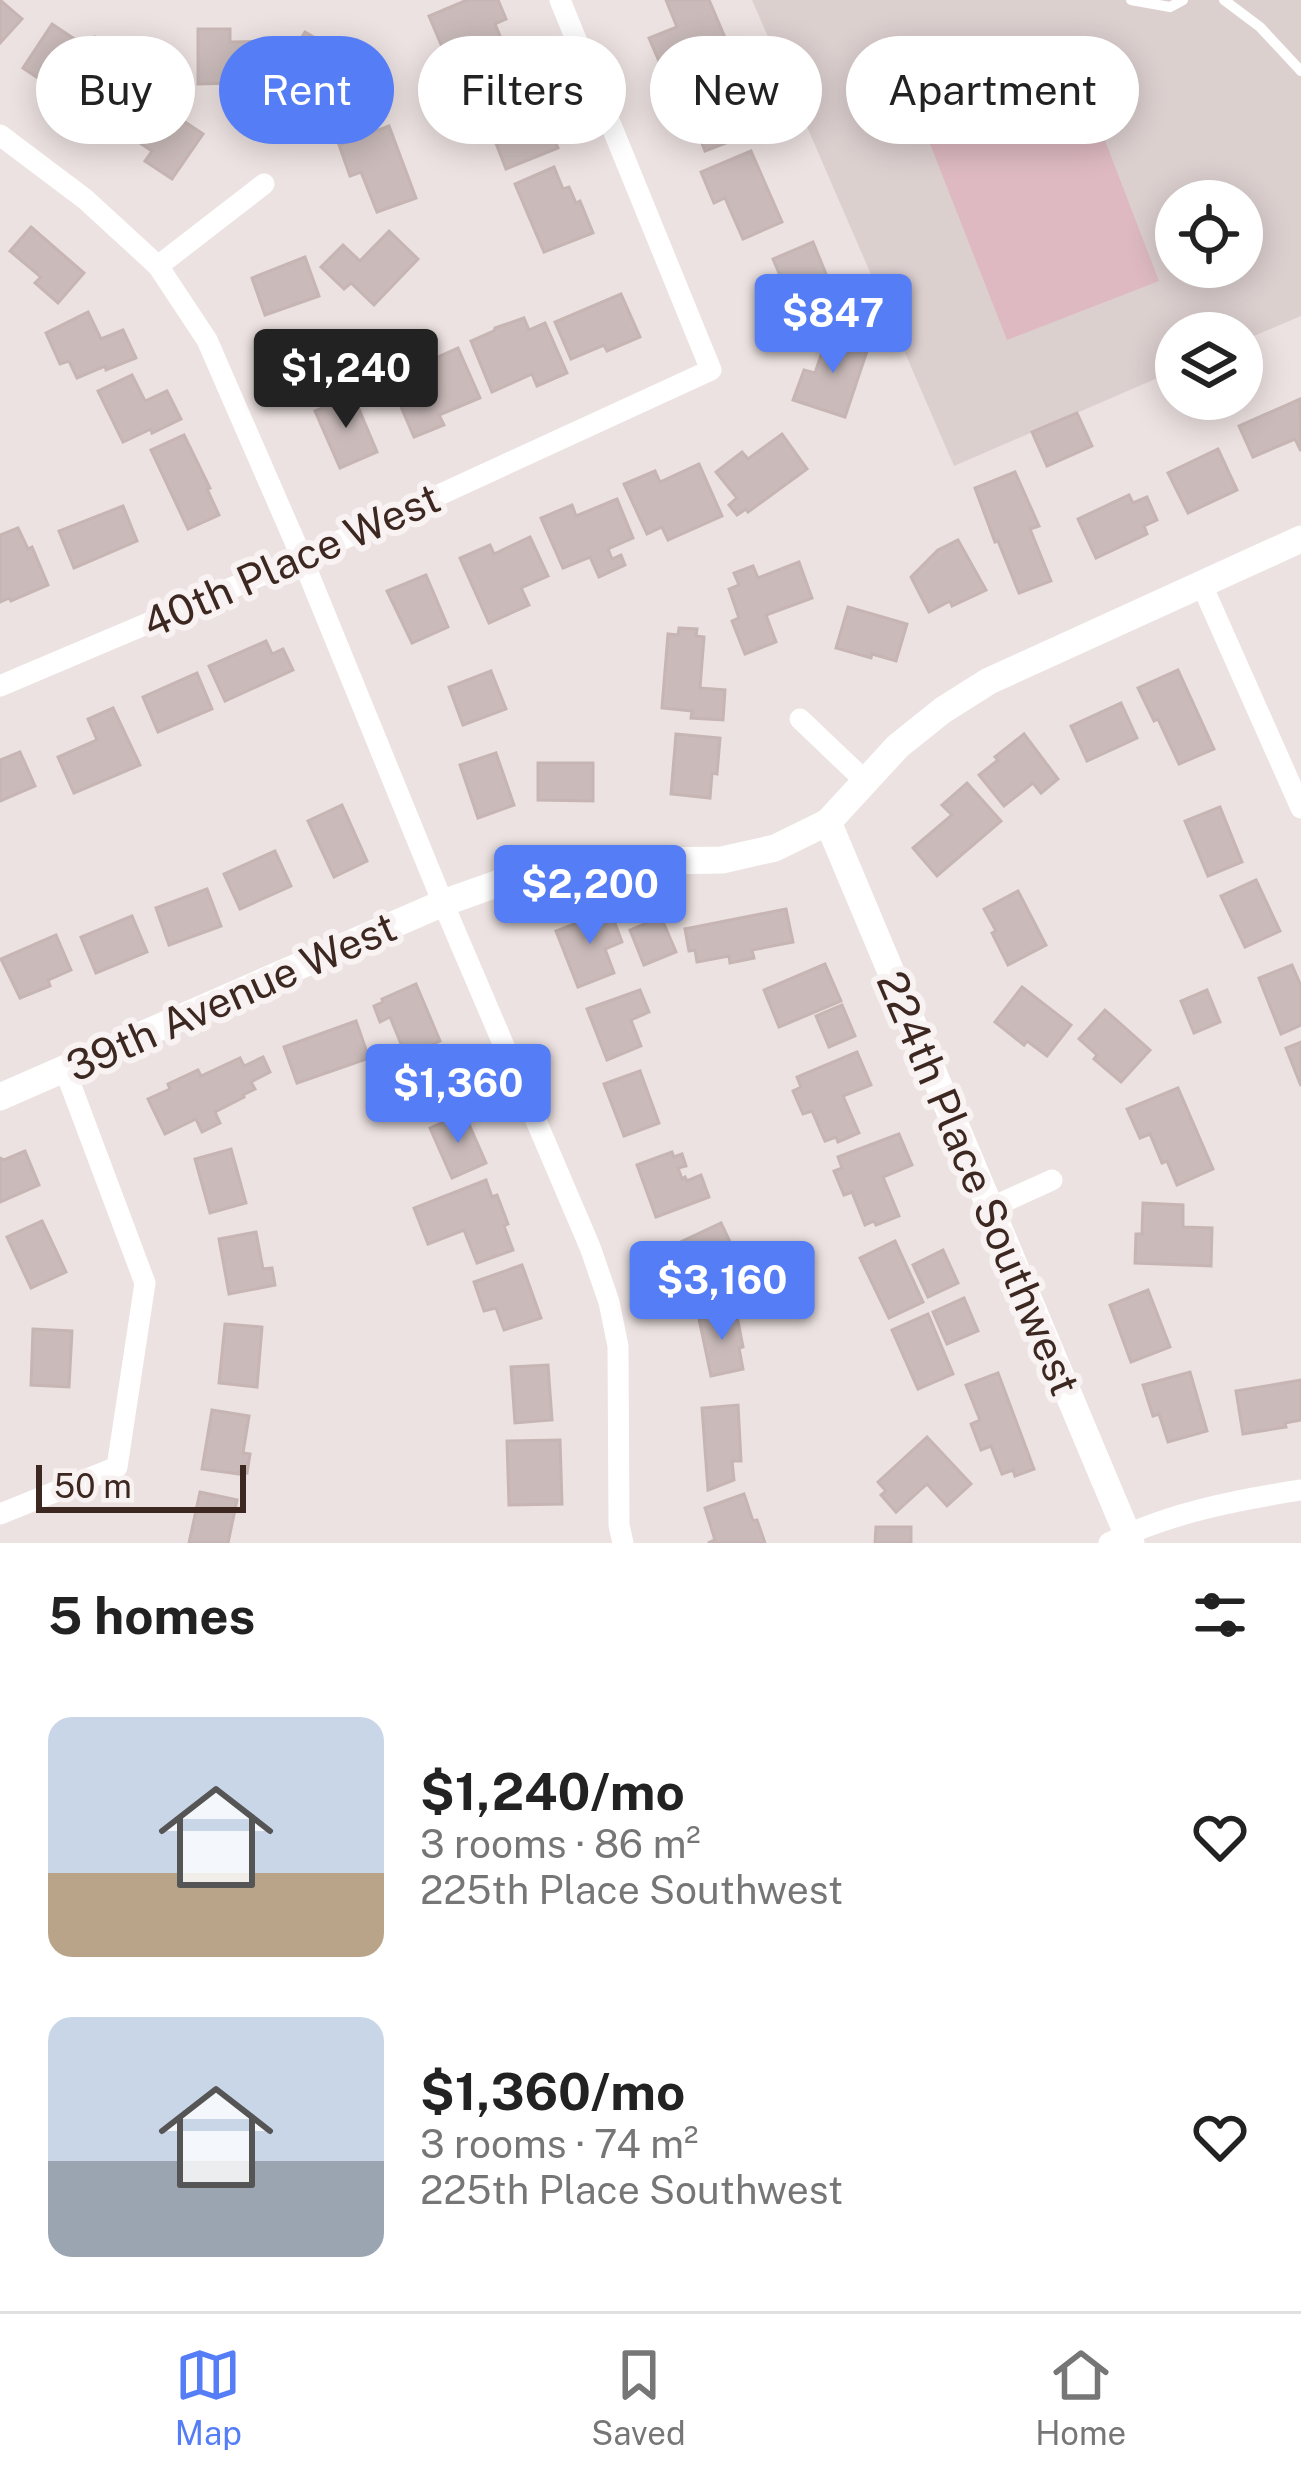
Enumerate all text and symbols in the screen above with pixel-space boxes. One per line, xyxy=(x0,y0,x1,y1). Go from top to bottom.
chip: Buy xyxy=(36,36,195,144)
chip: Rent xyxy=(219,36,394,144)
chip: Filters xyxy=(418,36,626,144)
chip: New xyxy=(650,36,822,144)
chip: Apartment xyxy=(846,36,1139,144)
map controls xyxy=(1155,180,1263,420)
button: locate xyxy=(1155,180,1263,288)
pin: $847 xyxy=(762,274,904,376)
text: $847 xyxy=(782,290,884,336)
button: layers xyxy=(1155,312,1263,420)
pin: $1,240 xyxy=(248,329,444,431)
text: $1,240 xyxy=(281,345,411,391)
street label: 40th Place West xyxy=(135,473,447,647)
pin: $2,200 xyxy=(492,845,688,947)
text: $2,200 xyxy=(521,861,659,907)
street label: 39th Avenue West xyxy=(59,901,403,1091)
street label: 224th Place Southwest xyxy=(868,964,1090,1402)
pin: $1,360 xyxy=(360,1044,556,1146)
text: $1,360 xyxy=(393,1060,523,1106)
pin: $3,160 xyxy=(624,1241,820,1343)
text: $3,160 xyxy=(657,1257,787,1303)
scale bar xyxy=(36,1459,246,1512)
text: 50 m xyxy=(54,1467,132,1505)
icon: filters xyxy=(1187,1582,1253,1648)
text: 5 homes xyxy=(48,1586,255,1645)
text: $1,240/mo xyxy=(420,1762,685,1821)
icon: home xyxy=(144,1765,288,1909)
icon: heart xyxy=(1187,1804,1253,1870)
text: 3 rooms · 86 m² xyxy=(420,1821,701,1867)
text: 225th Place Southwest xyxy=(420,1867,843,1913)
text: $1,360/mo xyxy=(420,2062,685,2121)
icon: home xyxy=(144,2065,288,2209)
icon: heart xyxy=(1187,2104,1253,2170)
text: 3 rooms · 74 m² xyxy=(420,2121,698,2167)
text: 225th Place Southwest xyxy=(420,2167,843,2213)
tab: Map xyxy=(175,2342,242,2452)
tab: Saved xyxy=(591,2342,686,2452)
tab: Home xyxy=(1035,2342,1126,2452)

